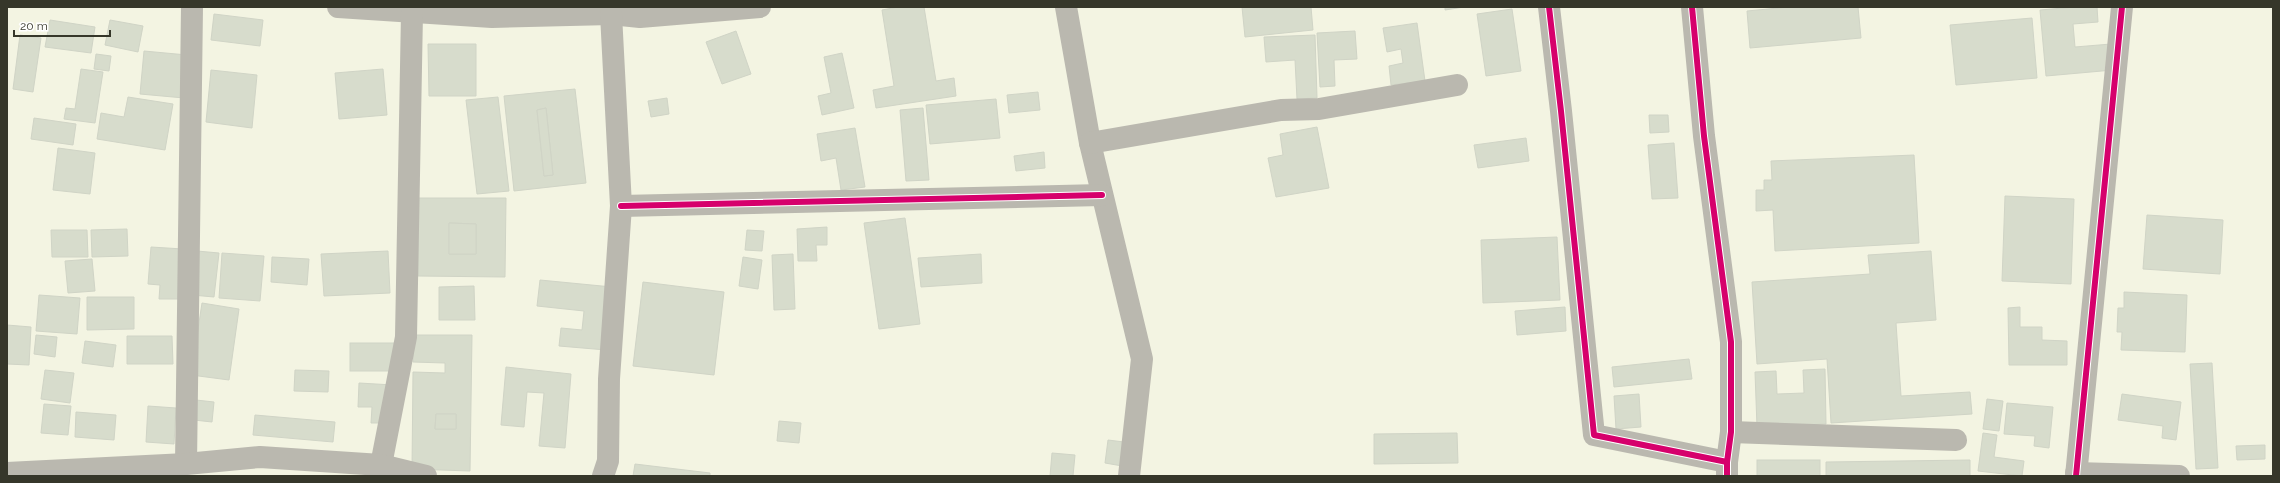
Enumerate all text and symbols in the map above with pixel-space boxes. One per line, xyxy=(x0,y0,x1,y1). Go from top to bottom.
scale bar xyxy=(14,12,110,38)
text: 20 m xyxy=(20,19,48,33)

